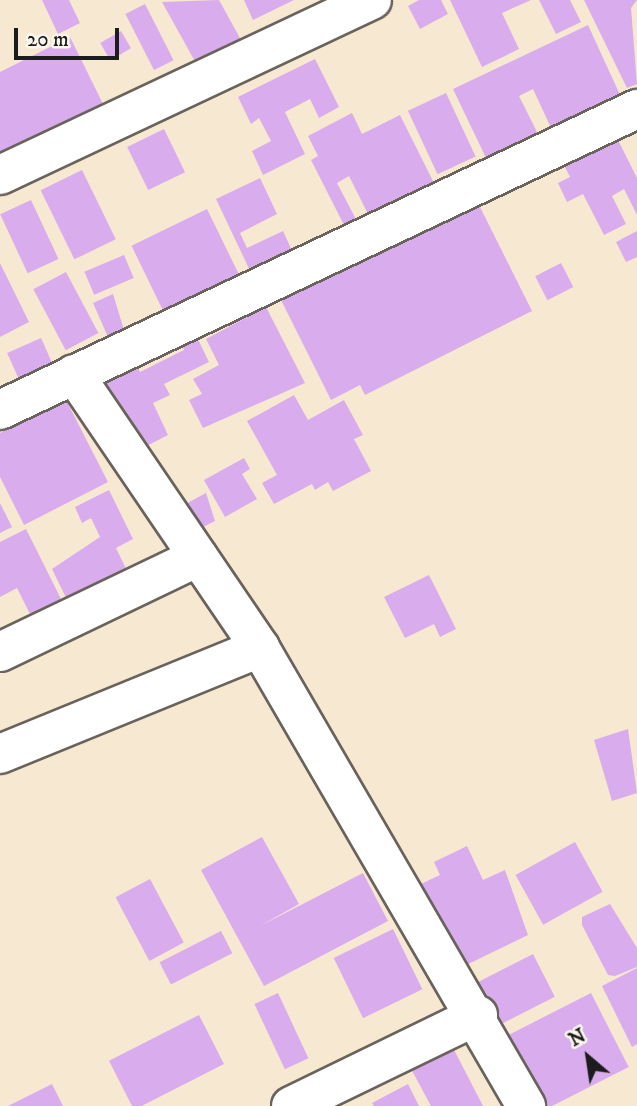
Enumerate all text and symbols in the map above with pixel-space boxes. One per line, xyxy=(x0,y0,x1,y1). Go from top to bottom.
scale bar xyxy=(18,14,122,58)
text: 20 m xyxy=(27,27,69,53)
north arrow xyxy=(553,1022,623,1092)
text: N xyxy=(565,1024,590,1052)

